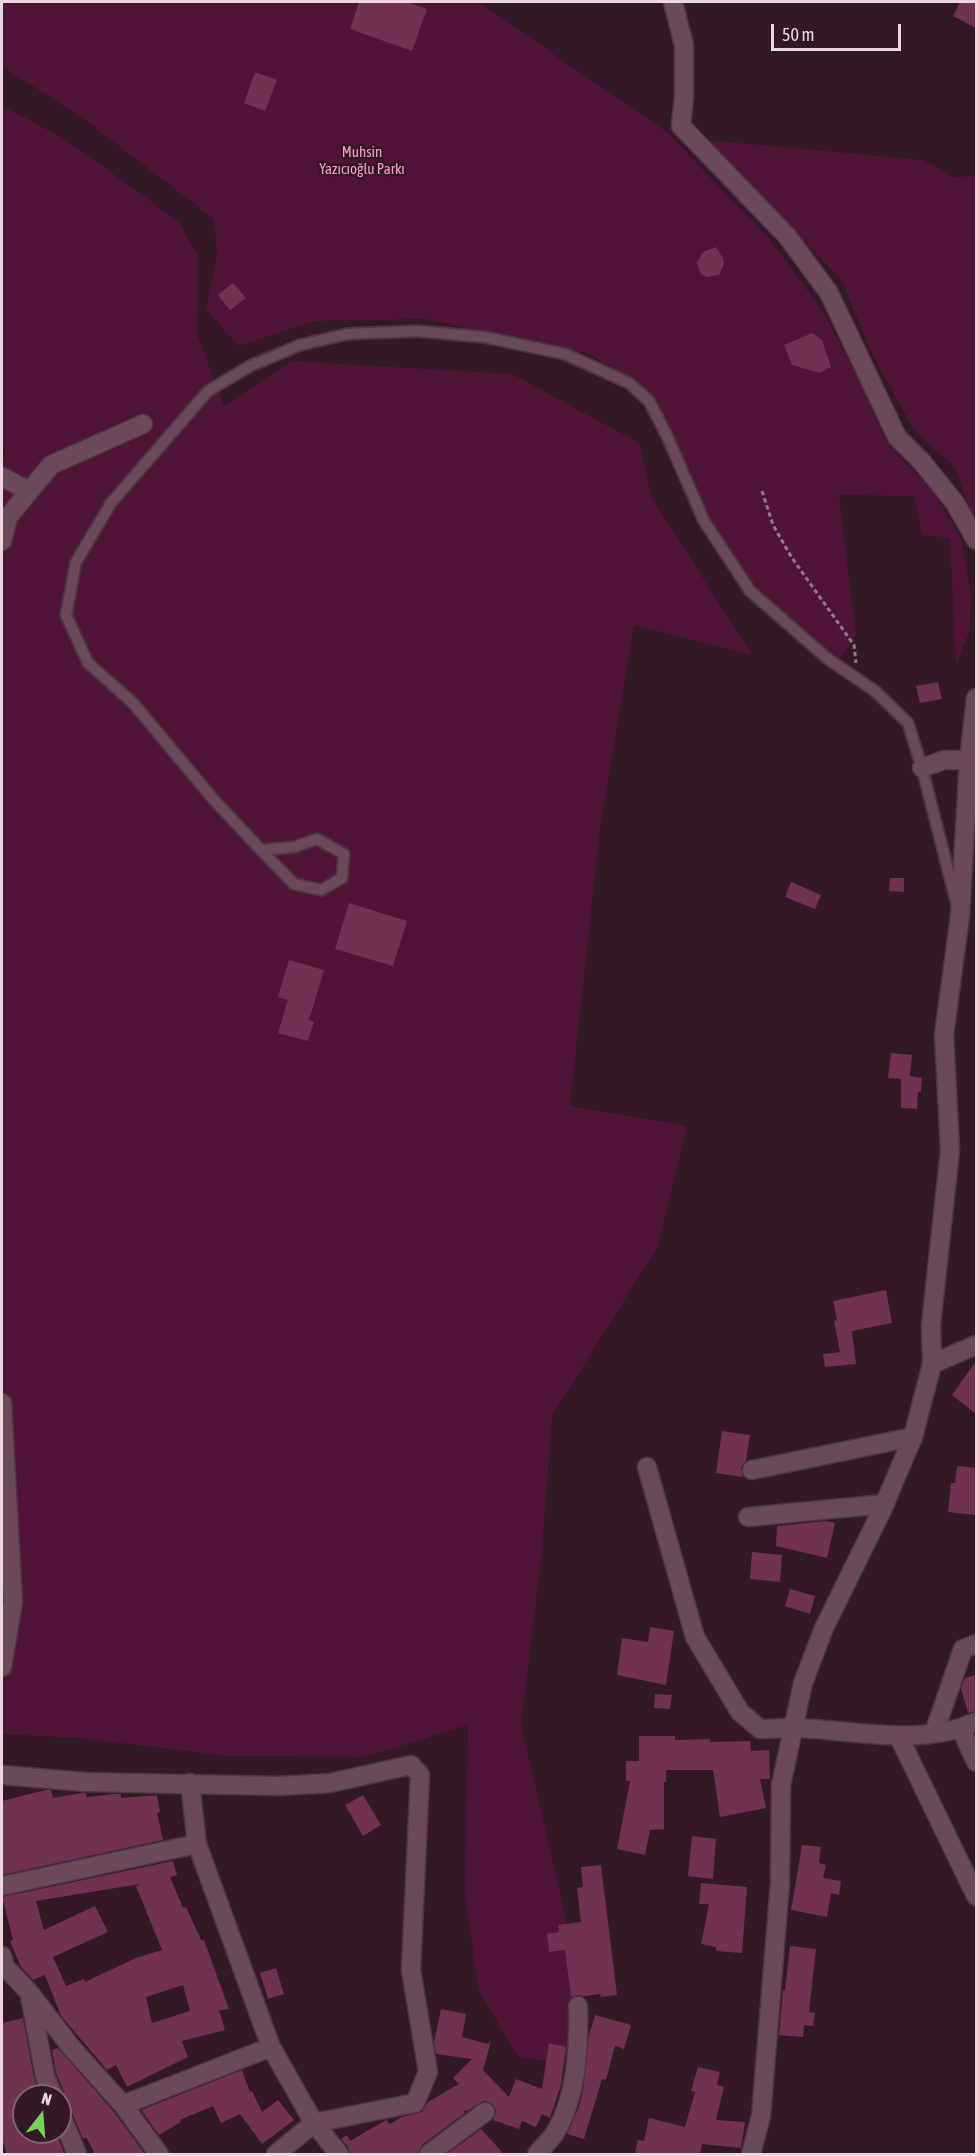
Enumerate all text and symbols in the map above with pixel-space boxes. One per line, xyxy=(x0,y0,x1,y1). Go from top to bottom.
scale bar xyxy=(774,12,904,50)
text: 50 m xyxy=(782,24,814,45)
park label: Muhsin Yazıcıoğlu Parkı xyxy=(319,143,405,178)
north arrow xyxy=(12,2084,72,2144)
text: N xyxy=(40,2089,54,2109)

